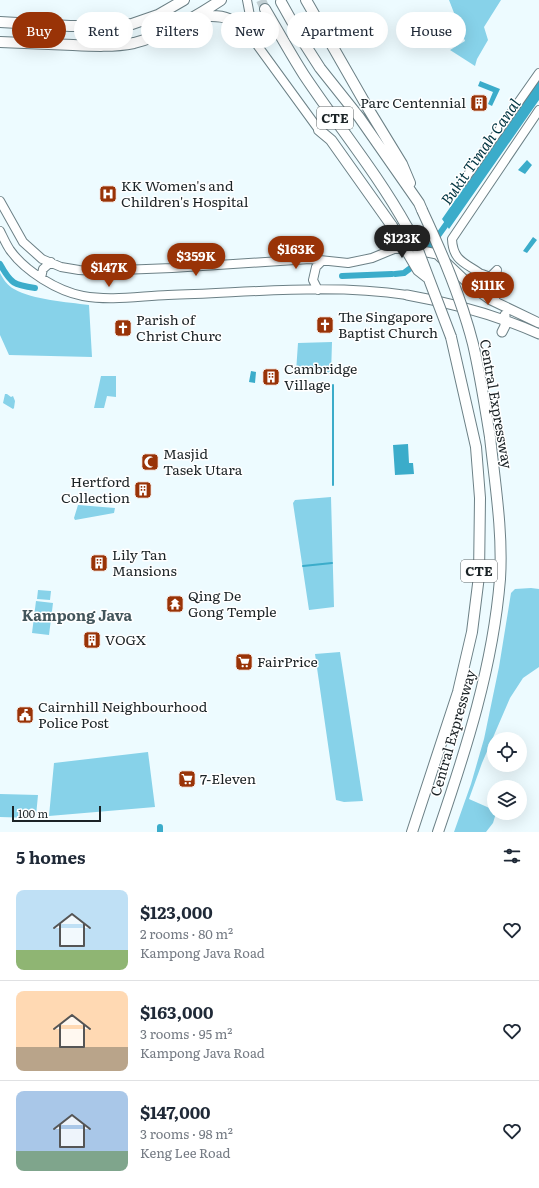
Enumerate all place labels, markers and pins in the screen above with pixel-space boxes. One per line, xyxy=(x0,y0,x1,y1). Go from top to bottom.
place label: Parc Centennial xyxy=(360,92,466,112)
building icon: Parc Centennial xyxy=(469,93,489,113)
place label: KK Women's and Children's Hospital xyxy=(121,175,249,211)
hospital icon: KK Women's and Children's Hospital xyxy=(98,184,118,204)
pin: $123K xyxy=(374,225,430,259)
pin: $163K xyxy=(268,236,324,270)
pin: $359K xyxy=(168,243,224,277)
pin: $147K xyxy=(81,254,137,288)
pin: $111K xyxy=(460,272,516,306)
place label: The Singapore Baptist Church xyxy=(338,306,438,342)
place label: Parish of Christ Churc xyxy=(136,309,222,345)
church icon: The Singapore Baptist Church xyxy=(315,315,335,335)
church icon: Parish of Christ Churc xyxy=(113,318,133,338)
place label: Cambridge Village xyxy=(284,358,357,394)
building icon: Cambridge Village xyxy=(261,367,281,387)
place label: Masjid Tasek Utara xyxy=(163,443,243,479)
mosque icon: Masjid Tasek Utara xyxy=(140,452,160,472)
place label: Hertford Collection xyxy=(61,471,130,507)
building icon: Hertford Collection xyxy=(133,480,153,500)
place label: Lily Tan Mansions xyxy=(112,544,177,580)
building icon: Lily Tan Mansions xyxy=(89,553,109,573)
place label: Qing De Gong Temple xyxy=(188,585,277,621)
temple icon: Qing De Gong Temple xyxy=(165,594,185,614)
place label: VOGX xyxy=(105,629,146,649)
building icon: VOGX xyxy=(82,630,102,650)
place label: FairPrice xyxy=(257,651,318,671)
supermarket icon: FairPrice xyxy=(234,652,254,672)
place label: Cairnhill Neighbourhood Police Post xyxy=(38,696,208,732)
public building icon: Cairnhill Neighbourhood Police Post xyxy=(15,705,35,725)
place label: 7-Eleven xyxy=(200,768,256,788)
supermarket icon: 7-Eleven xyxy=(177,769,197,789)

